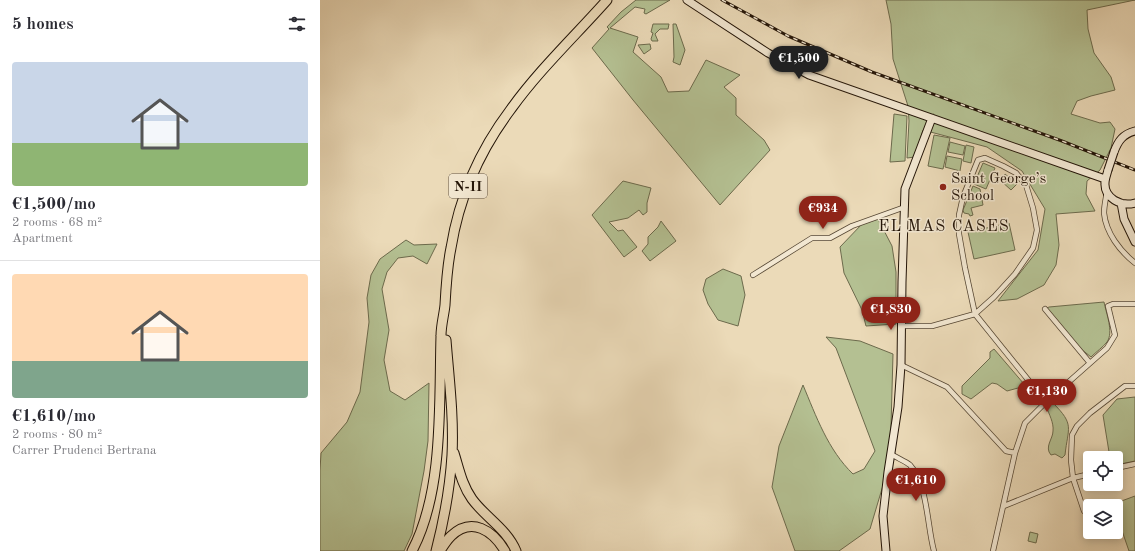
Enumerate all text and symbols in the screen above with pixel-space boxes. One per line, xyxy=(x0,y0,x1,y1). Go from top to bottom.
icon: filters xyxy=(286,13,308,35)
text: 5 homes xyxy=(12,16,74,33)
pin: €1,500 xyxy=(766,46,832,80)
text: €1,500 xyxy=(778,52,820,65)
icon: home xyxy=(124,88,196,160)
place label: Saint George’s School xyxy=(951,172,1046,204)
road number: N-II xyxy=(449,174,487,198)
marker: Saint George’s School xyxy=(938,182,948,192)
text: €1,500/mo xyxy=(12,196,96,213)
pin: €934 xyxy=(799,196,847,230)
text: €934 xyxy=(808,202,838,215)
text: 2 rooms · 68 m² xyxy=(12,216,102,229)
district label: EL MAS CASES xyxy=(878,219,1010,235)
text: Apartment xyxy=(12,232,73,245)
pin: €1,830 xyxy=(858,297,924,331)
icon: home xyxy=(124,300,196,372)
text: €1,830 xyxy=(870,303,912,316)
pin: €1,130 xyxy=(1014,379,1080,413)
text: €1,130 xyxy=(1026,385,1068,398)
text: €1,610/mo xyxy=(12,408,96,425)
text: 2 rooms · 80 m² xyxy=(12,428,102,441)
text: Carrer Prudenci Bertrana xyxy=(12,444,156,457)
map controls xyxy=(1083,451,1123,539)
button: locate xyxy=(1083,451,1123,491)
pin: €1,610 xyxy=(883,468,949,502)
text: €1,610 xyxy=(895,474,937,487)
button: layers xyxy=(1083,499,1123,539)

